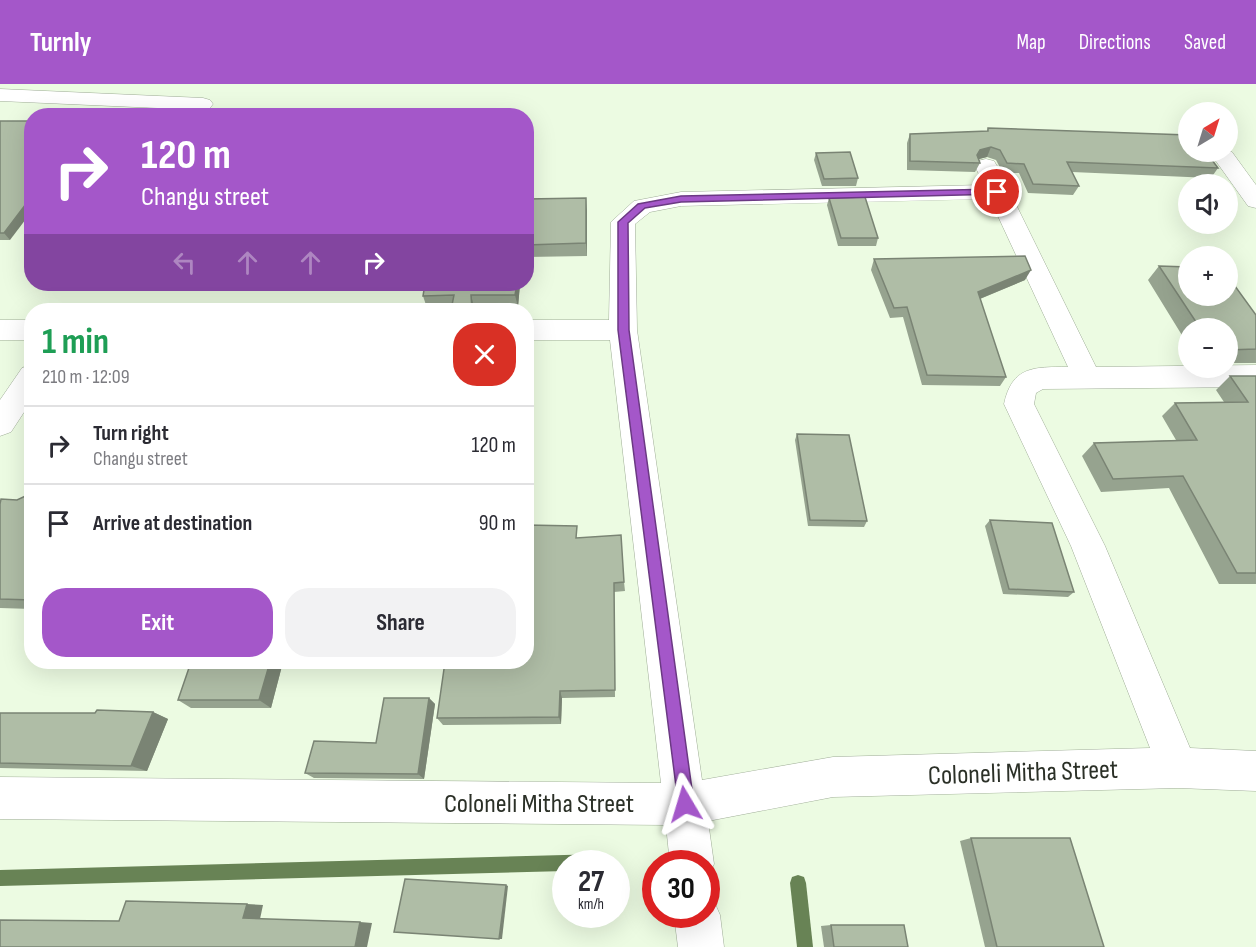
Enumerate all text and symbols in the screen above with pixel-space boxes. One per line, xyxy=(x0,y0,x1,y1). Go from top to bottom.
text: Turnly xyxy=(30,26,91,59)
text: Map xyxy=(1016,30,1046,55)
text: Directions xyxy=(1079,30,1151,55)
text: Saved xyxy=(1184,30,1226,55)
north arrow xyxy=(1178,102,1238,162)
map controls xyxy=(1178,102,1238,378)
text: 120 m xyxy=(141,130,231,181)
icon: right xyxy=(42,132,120,210)
pin xyxy=(971,166,1022,217)
button: sound xyxy=(1178,174,1238,234)
icon: arrive xyxy=(980,175,1013,208)
text: Changu street xyxy=(141,181,269,213)
icon: left xyxy=(168,246,201,279)
icon: ahead xyxy=(231,246,264,279)
icon: ahead xyxy=(294,246,327,279)
icon: right xyxy=(357,246,390,279)
button: + xyxy=(1178,246,1238,306)
button: − xyxy=(1178,318,1238,378)
text: 1 min xyxy=(42,321,109,364)
button: close xyxy=(453,323,516,386)
text: 210 m · 12:09 xyxy=(42,365,130,389)
text: Turn right xyxy=(93,420,169,447)
icon: right xyxy=(42,429,75,462)
text: 120 m xyxy=(472,432,516,459)
text: Changu street xyxy=(93,447,188,471)
icon: arrive xyxy=(42,507,75,540)
text: Arrive at destination xyxy=(93,510,252,537)
text: 90 m xyxy=(479,510,516,537)
button: Exit xyxy=(42,588,273,657)
button: Share xyxy=(285,588,516,657)
street label: Coloneli Mitha Street xyxy=(927,754,1119,792)
position arrow xyxy=(653,772,717,836)
street label: Coloneli Mitha Street xyxy=(444,788,634,820)
speed limit sign: 30 xyxy=(642,850,720,928)
text: 27 xyxy=(578,864,604,900)
text: km/h xyxy=(578,895,604,914)

